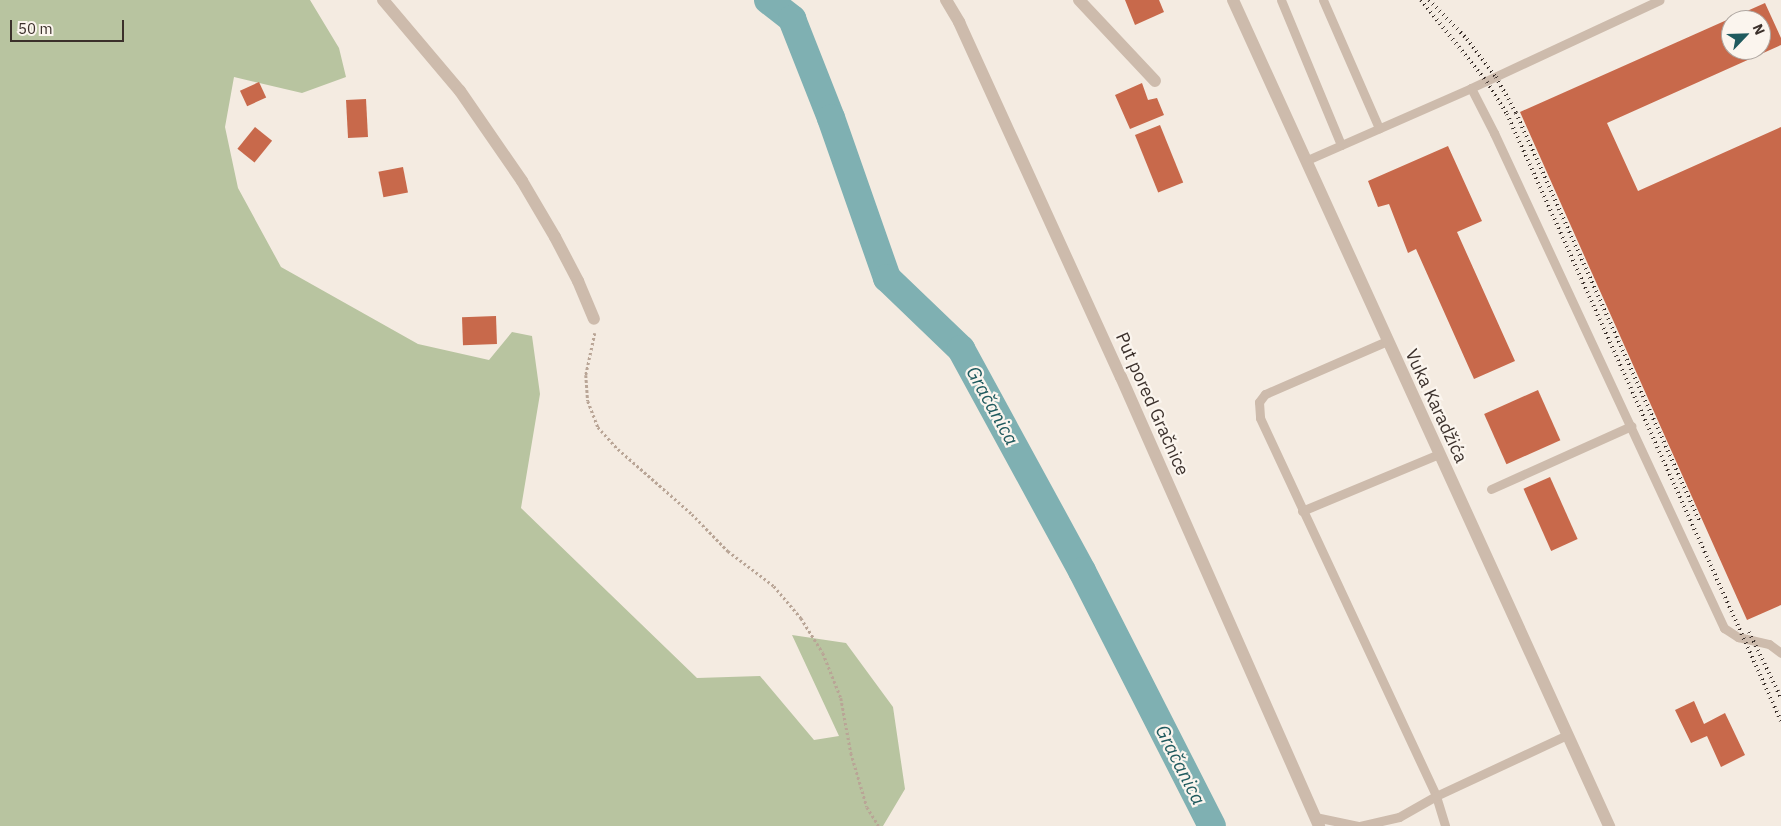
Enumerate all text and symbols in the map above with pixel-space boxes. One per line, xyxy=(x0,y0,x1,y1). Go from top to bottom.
scale bar xyxy=(12,10,126,42)
north arrow xyxy=(1721,10,1771,60)
text: 50 m xyxy=(18,19,53,38)
text: N xyxy=(1749,21,1769,38)
street label: Put pored Gračnice xyxy=(1111,329,1193,479)
street label: Vuka Karadžića xyxy=(1400,346,1472,466)
water label: Gračanica xyxy=(961,363,1023,449)
water label: Gračanica xyxy=(1150,721,1210,809)

